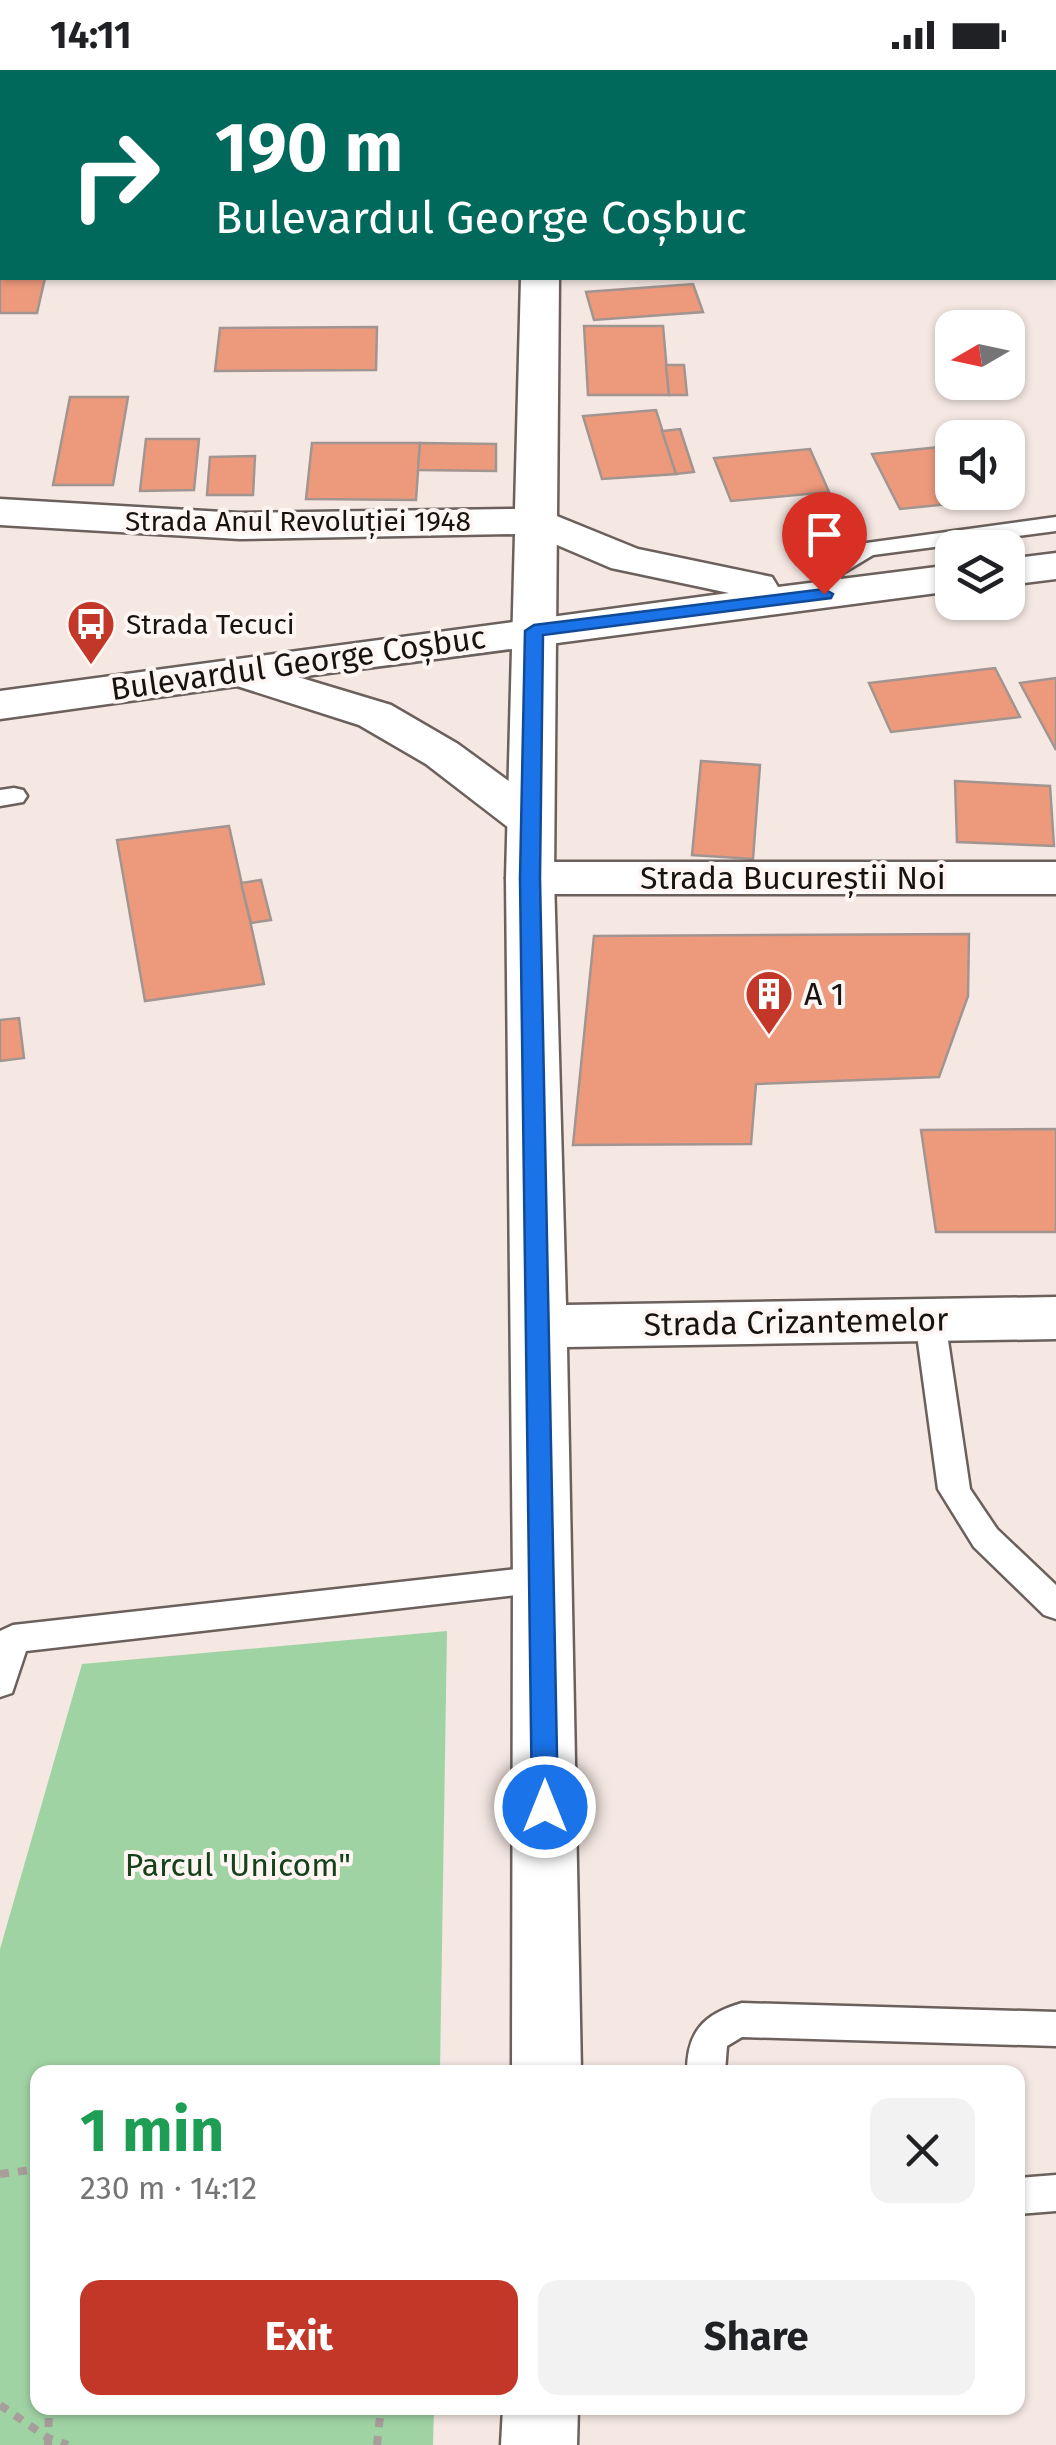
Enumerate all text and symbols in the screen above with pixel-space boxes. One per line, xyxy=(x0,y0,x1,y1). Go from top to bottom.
text: 14:11 xyxy=(50,12,132,58)
text: 190 m xyxy=(215,106,403,190)
icon: right xyxy=(50,110,180,240)
text: Bulevardul George Coșbuc xyxy=(215,191,747,245)
north arrow xyxy=(935,310,1025,400)
map controls xyxy=(935,310,1025,620)
button: sound xyxy=(935,420,1025,510)
pin xyxy=(782,492,867,595)
street label: Strada Anul Revoluției 1948 xyxy=(125,505,471,539)
icon: arrive xyxy=(797,507,852,562)
button: layers xyxy=(935,530,1025,620)
bus stop icon: Strada Tecuci xyxy=(65,598,117,666)
place label: Strada Tecuci xyxy=(126,608,295,641)
street label: Bulevardul George Coșbuc xyxy=(108,618,488,709)
street label: Strada Bucureștii Noi xyxy=(640,859,946,898)
building icon: A 1 xyxy=(743,968,795,1036)
place label: A 1 xyxy=(804,975,845,1013)
street label: Strada Crizantemelor xyxy=(643,1300,949,1344)
position arrow xyxy=(493,1755,597,1859)
park label: Parcul 'Unicom" xyxy=(125,1846,351,1884)
text: 1 min xyxy=(80,2095,224,2167)
button: close xyxy=(870,2098,975,2203)
text: 230 m · 14:12 xyxy=(80,2169,257,2207)
button: Exit xyxy=(80,2280,518,2395)
button: Share xyxy=(538,2280,975,2395)

